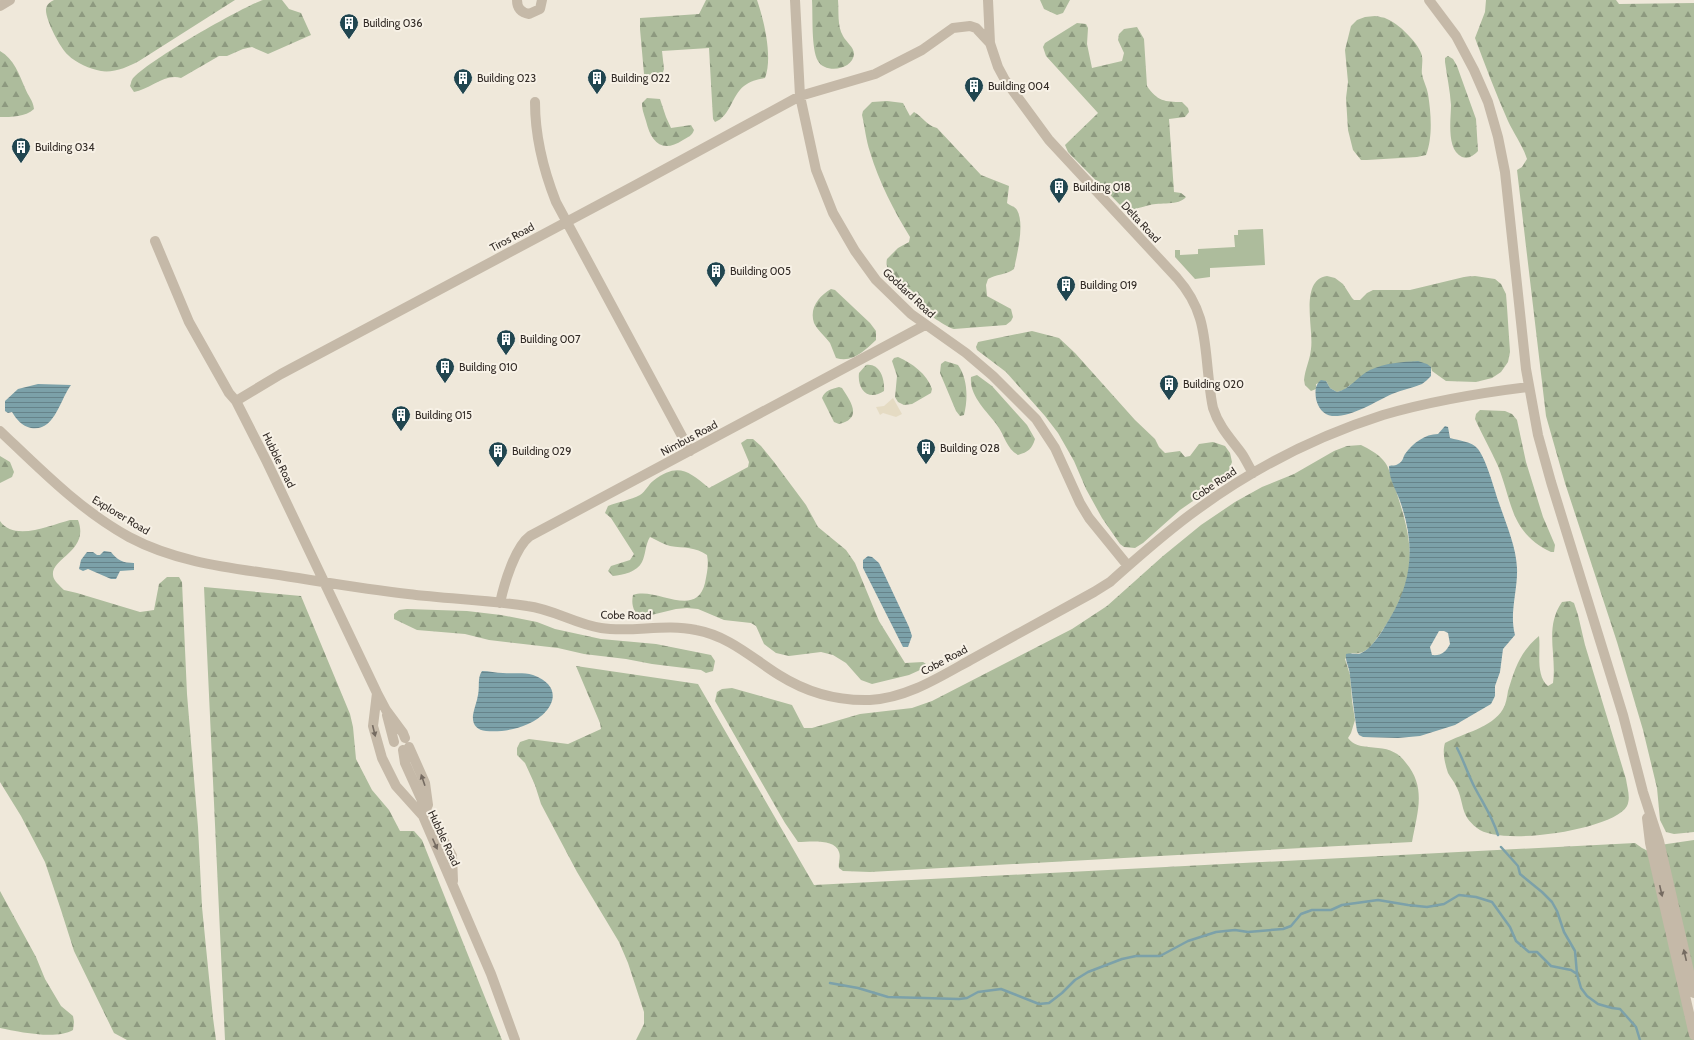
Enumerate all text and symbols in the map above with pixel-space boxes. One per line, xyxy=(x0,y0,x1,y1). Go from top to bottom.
building icon: Building 036 xyxy=(338,12,360,40)
place label: Building 036 xyxy=(363,16,423,30)
building icon: Building 023 xyxy=(452,67,474,95)
building icon: Building 022 xyxy=(586,67,608,95)
place label: Building 023 xyxy=(477,71,536,85)
place label: Building 022 xyxy=(611,71,670,85)
building icon: Building 004 xyxy=(963,75,985,103)
place label: Building 004 xyxy=(988,79,1050,93)
building icon: Building 034 xyxy=(10,136,32,164)
place label: Building 034 xyxy=(35,140,95,154)
building icon: Building 018 xyxy=(1048,176,1070,204)
place label: Building 018 xyxy=(1073,180,1131,194)
street label: Delta Road xyxy=(1118,198,1164,246)
street label: Tiros Road xyxy=(487,219,537,255)
building icon: Building 005 xyxy=(705,260,727,288)
place label: Building 005 xyxy=(730,264,791,278)
street label: Goddard Road xyxy=(880,265,938,321)
building icon: Building 019 xyxy=(1055,274,1077,302)
place label: Building 019 xyxy=(1080,278,1137,292)
building icon: Building 007 xyxy=(495,328,517,356)
place label: Building 007 xyxy=(520,332,581,346)
building icon: Building 010 xyxy=(434,356,456,384)
place label: Building 010 xyxy=(459,360,518,374)
building icon: Building 020 xyxy=(1158,373,1180,401)
place label: Building 020 xyxy=(1183,377,1244,391)
building icon: Building 015 xyxy=(390,404,412,432)
place label: Building 015 xyxy=(415,408,472,422)
street label: Nimbus Road xyxy=(658,417,720,459)
street label: Hubble Road xyxy=(260,430,298,490)
building icon: Building 028 xyxy=(915,437,937,465)
building icon: Building 029 xyxy=(487,440,509,468)
place label: Building 028 xyxy=(940,441,1000,455)
place label: Building 029 xyxy=(512,444,571,458)
street label: Cobe Road xyxy=(1189,464,1239,504)
street label: Explorer Road xyxy=(90,492,152,538)
street label: Cobe Road xyxy=(601,608,651,622)
street label: Cobe Road xyxy=(918,642,970,678)
one-way arrow xyxy=(372,725,378,737)
one-way arrow xyxy=(419,774,425,786)
street label: Hubble Road xyxy=(425,808,463,868)
one-way arrow xyxy=(432,838,438,849)
one-way arrow xyxy=(1659,885,1665,897)
one-way arrow xyxy=(1682,949,1688,962)

